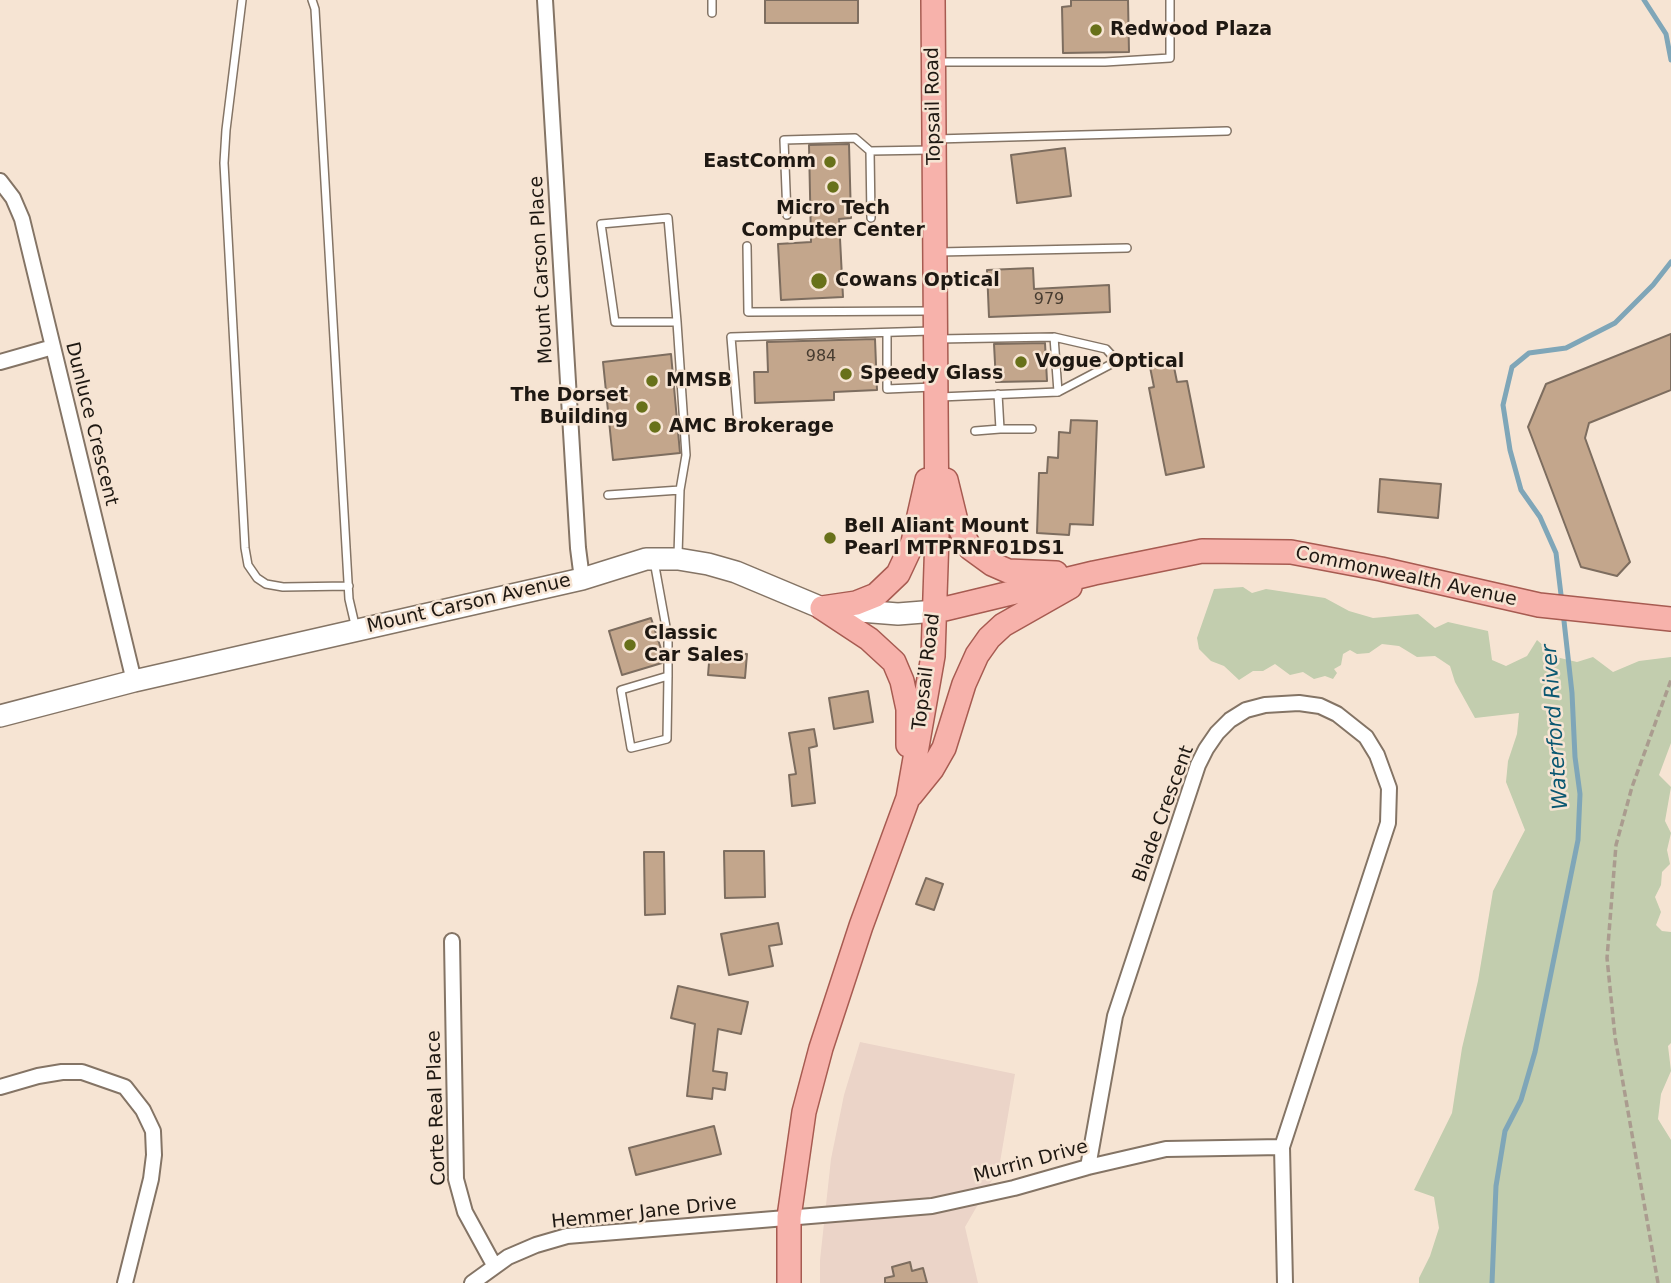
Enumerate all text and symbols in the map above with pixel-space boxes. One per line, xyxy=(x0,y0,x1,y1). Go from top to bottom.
place label: Redwood Plaza xyxy=(1110,19,1272,41)
marker: Redwood Plaza xyxy=(1088,22,1104,38)
street label: Topsail Road xyxy=(922,47,946,165)
place label: EastComm xyxy=(703,151,816,173)
marker: EastComm xyxy=(822,154,838,170)
street label: Mount Carson Place xyxy=(526,175,558,365)
marker: Micro Tech Computer Center xyxy=(825,179,841,195)
place label: Micro Tech Computer Center xyxy=(741,198,925,242)
place label: Cowans Optical xyxy=(835,270,1000,292)
marker: Cowans Optical xyxy=(809,271,829,291)
house number: 979 xyxy=(1034,290,1064,310)
street label: Dunluce Crescent xyxy=(60,340,122,508)
house number: 984 xyxy=(806,347,836,367)
place label: Vogue Optical xyxy=(1035,351,1184,373)
marker: Vogue Optical xyxy=(1013,354,1029,370)
place label: Speedy Glass xyxy=(860,363,1003,385)
marker: Speedy Glass xyxy=(838,366,854,382)
place label: MMSB xyxy=(666,370,732,392)
marker: MMSB xyxy=(644,373,660,389)
place label: The Dorset Building xyxy=(511,385,628,429)
marker: The Dorset Building xyxy=(634,399,650,415)
place label: AMC Brokerage xyxy=(669,416,834,438)
marker: AMC Brokerage xyxy=(647,419,663,435)
place label: Bell Aliant Mount Pearl MTPRNF01DS1 xyxy=(844,516,1065,560)
marker: Bell Aliant Mount Pearl MTPRNF01DS1 xyxy=(822,530,838,546)
street label: Commonwealth Avenue xyxy=(1293,542,1519,612)
street label: Mount Carson Avenue xyxy=(365,569,573,639)
street label: Topsail Road xyxy=(909,612,945,732)
place label: Classic Car Sales xyxy=(644,623,744,667)
marker: Classic Car Sales xyxy=(622,637,638,653)
water label: Waterford River xyxy=(1538,644,1574,810)
street label: Blade Crescent xyxy=(1129,743,1199,885)
street label: Corte Real Place xyxy=(423,1030,451,1186)
street label: Murrin Drive xyxy=(971,1136,1091,1188)
street label: Hemmer Jane Drive xyxy=(550,1192,738,1234)

